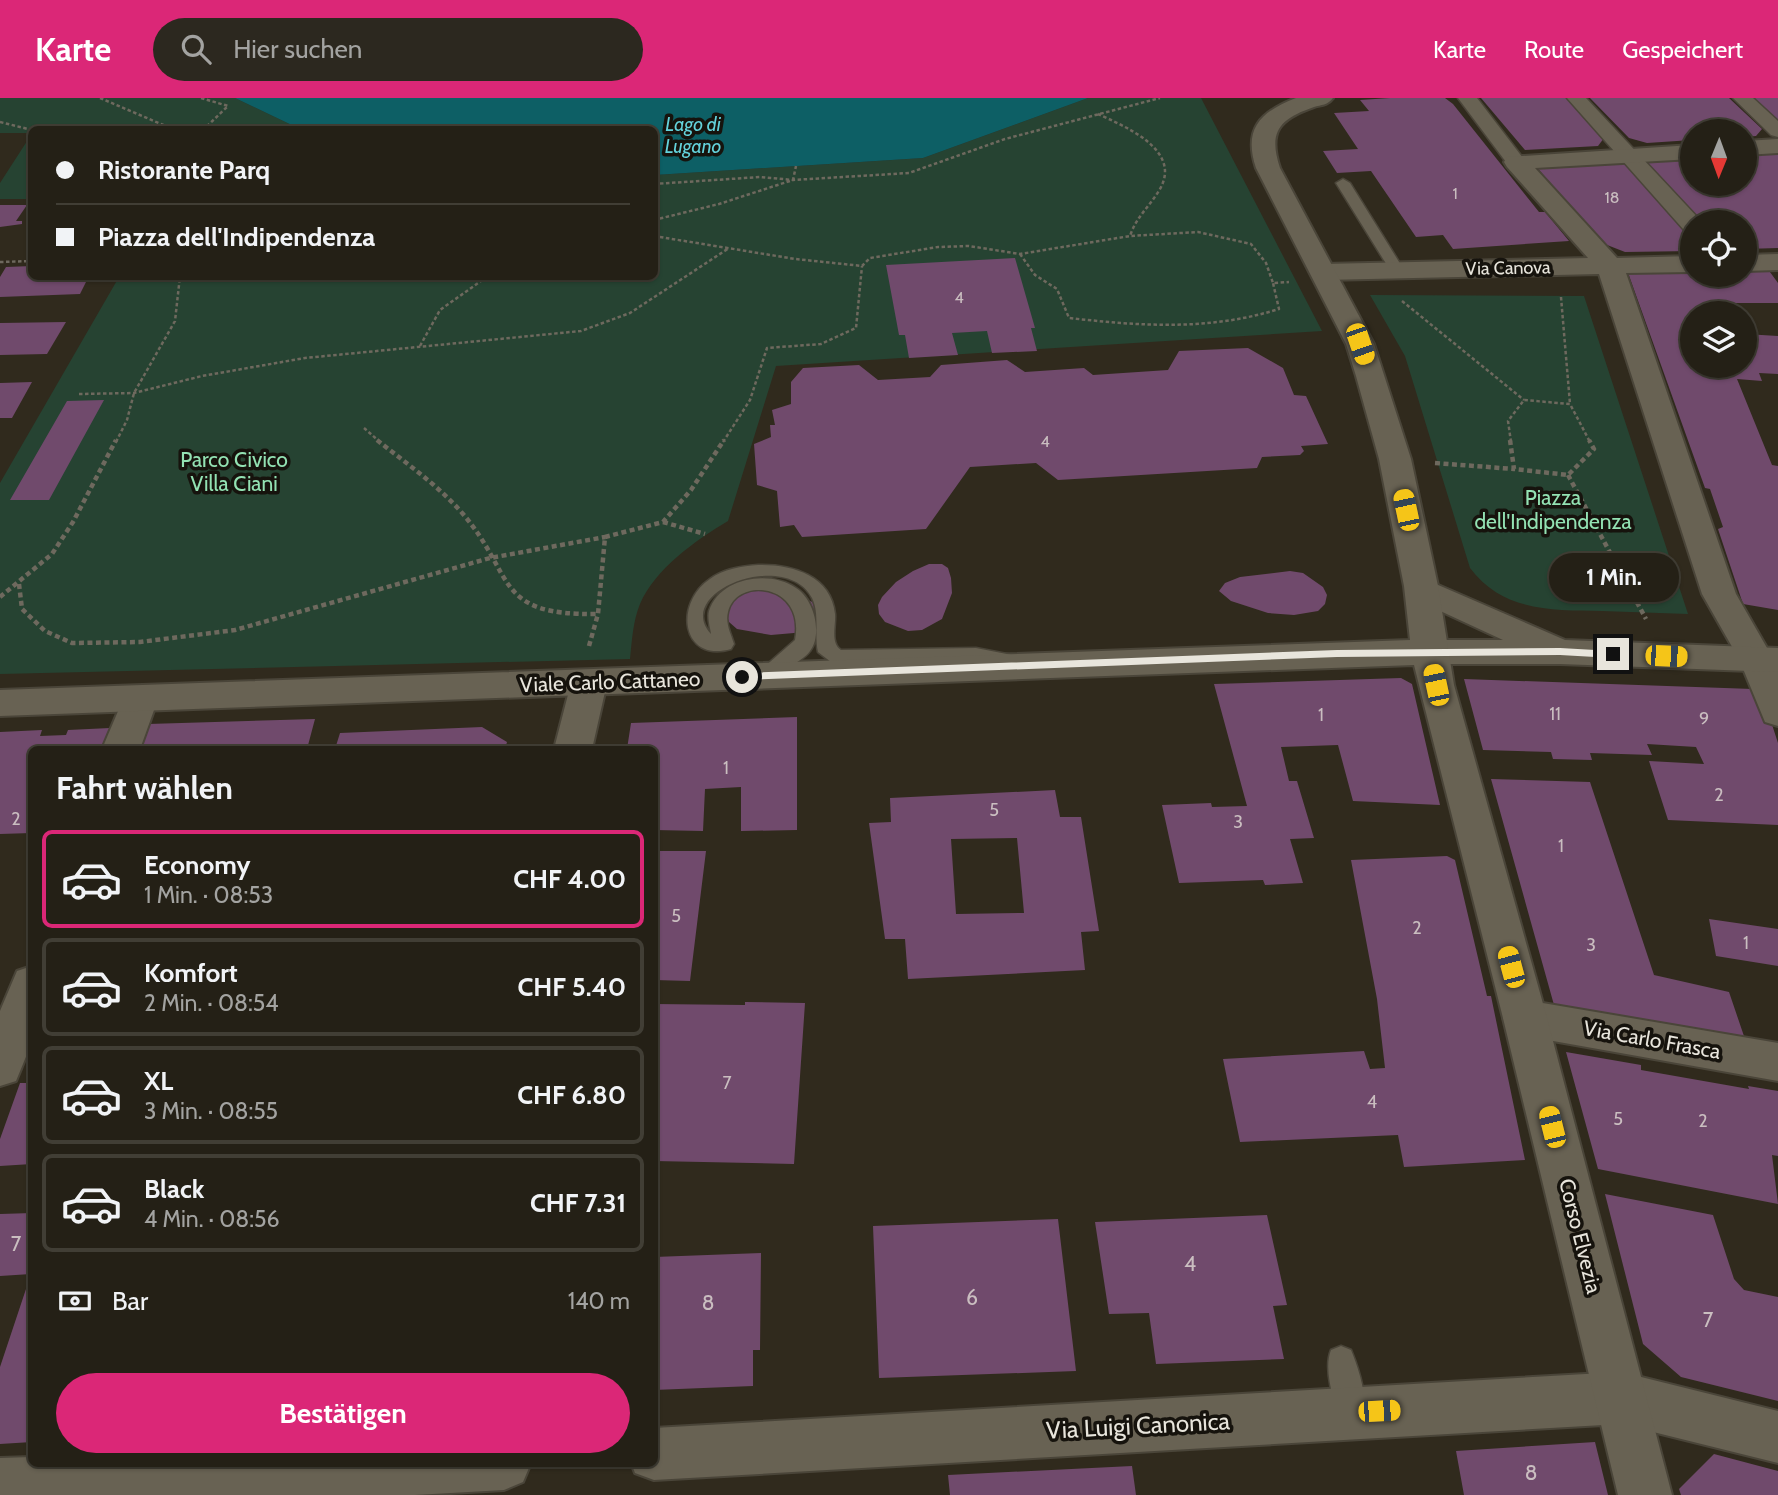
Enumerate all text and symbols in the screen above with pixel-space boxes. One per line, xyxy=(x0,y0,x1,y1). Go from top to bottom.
search box xyxy=(153,18,643,81)
text: Karte xyxy=(35,29,111,69)
icon: search xyxy=(177,30,215,68)
text: Hier suchen xyxy=(233,33,362,65)
text: Karte xyxy=(1433,35,1486,64)
text: Route xyxy=(1524,35,1584,64)
text: Gespeichert xyxy=(1622,35,1743,64)
water label: Lago di Lugano xyxy=(665,113,722,158)
north arrow xyxy=(1680,119,1757,196)
map controls xyxy=(1680,119,1757,378)
text: Ristorante Parq xyxy=(98,154,270,186)
house number: 1 xyxy=(1452,184,1458,203)
house number: 18 xyxy=(1605,188,1619,207)
button: locate xyxy=(1680,210,1757,287)
text: Piazza dell'Indipendenza xyxy=(98,221,375,253)
street label: Via Canova xyxy=(1465,256,1551,280)
house number: 4 xyxy=(954,288,964,307)
button: layers xyxy=(1680,301,1757,378)
car xyxy=(1344,321,1377,367)
house number: 4 xyxy=(1040,432,1050,451)
park label: Parco Civico Villa Ciani xyxy=(180,447,288,496)
park label: Piazza dell'Indipendenza xyxy=(1474,485,1632,534)
car xyxy=(1392,487,1421,533)
callout: 1 Min. xyxy=(1548,552,1678,602)
text: 1 Min. xyxy=(1586,563,1642,591)
route end xyxy=(1597,638,1629,670)
car xyxy=(1645,645,1688,667)
route start xyxy=(726,661,758,693)
car xyxy=(1422,662,1451,708)
street label: Viale Carlo Cattaneo xyxy=(519,666,701,697)
house number: 11 xyxy=(1549,703,1561,725)
house number: 1 xyxy=(1318,704,1324,726)
house number: 9 xyxy=(1699,708,1709,730)
house number: 1 xyxy=(723,757,729,779)
text: Fahrt wählen xyxy=(56,768,233,807)
house number: 2 xyxy=(1714,784,1724,806)
house number: 5 xyxy=(989,799,999,821)
house number: 2 xyxy=(11,808,21,830)
house number: 3 xyxy=(1233,811,1243,833)
house number: 1 xyxy=(1558,835,1564,857)
icon: car xyxy=(60,848,123,911)
text: Economy xyxy=(144,849,250,881)
text: CHF 4.00 xyxy=(513,863,626,895)
text: 1 Min. · 08:53 xyxy=(144,881,273,909)
house number: 5 xyxy=(671,905,681,927)
house number: 2 xyxy=(1412,917,1422,939)
house number: 1 xyxy=(1743,932,1749,954)
house number: 3 xyxy=(1586,934,1596,956)
car xyxy=(1496,944,1527,990)
icon: car xyxy=(60,956,123,1019)
text: Komfort xyxy=(144,957,238,989)
text: CHF 5.40 xyxy=(517,971,626,1003)
text: 2 Min. · 08:54 xyxy=(144,989,279,1017)
street label: Via Carlo Frasca xyxy=(1582,1015,1723,1064)
icon: car xyxy=(60,1064,123,1127)
text: XL xyxy=(144,1065,173,1097)
house number: 7 xyxy=(722,1072,732,1094)
text: CHF 6.80 xyxy=(517,1079,626,1111)
house number: 4 xyxy=(1367,1091,1377,1113)
text: 3 Min. · 08:55 xyxy=(144,1097,278,1125)
car xyxy=(1537,1104,1568,1150)
house number: 5 xyxy=(1613,1108,1623,1130)
house number: 2 xyxy=(1698,1110,1708,1132)
icon: car xyxy=(60,1172,123,1235)
text: Black xyxy=(144,1173,204,1205)
street label: Corso Elvezia xyxy=(1554,1176,1607,1296)
text: CHF 7.31 xyxy=(530,1187,626,1219)
text: 4 Min. · 08:56 xyxy=(144,1205,280,1233)
house number: 7 xyxy=(11,1231,22,1256)
house number: 4 xyxy=(1184,1251,1196,1276)
icon: cash xyxy=(56,1282,94,1320)
text: Bar xyxy=(112,1285,148,1317)
house number: 6 xyxy=(966,1285,978,1310)
text: 140 m xyxy=(568,1287,630,1315)
house number: 8 xyxy=(702,1290,714,1315)
house number: 7 xyxy=(1703,1307,1714,1332)
button: Bestätigen xyxy=(56,1373,630,1453)
car xyxy=(1358,1399,1401,1423)
street label: Via Luigi Canonica xyxy=(1045,1406,1231,1445)
house number: 8 xyxy=(1525,1460,1537,1485)

